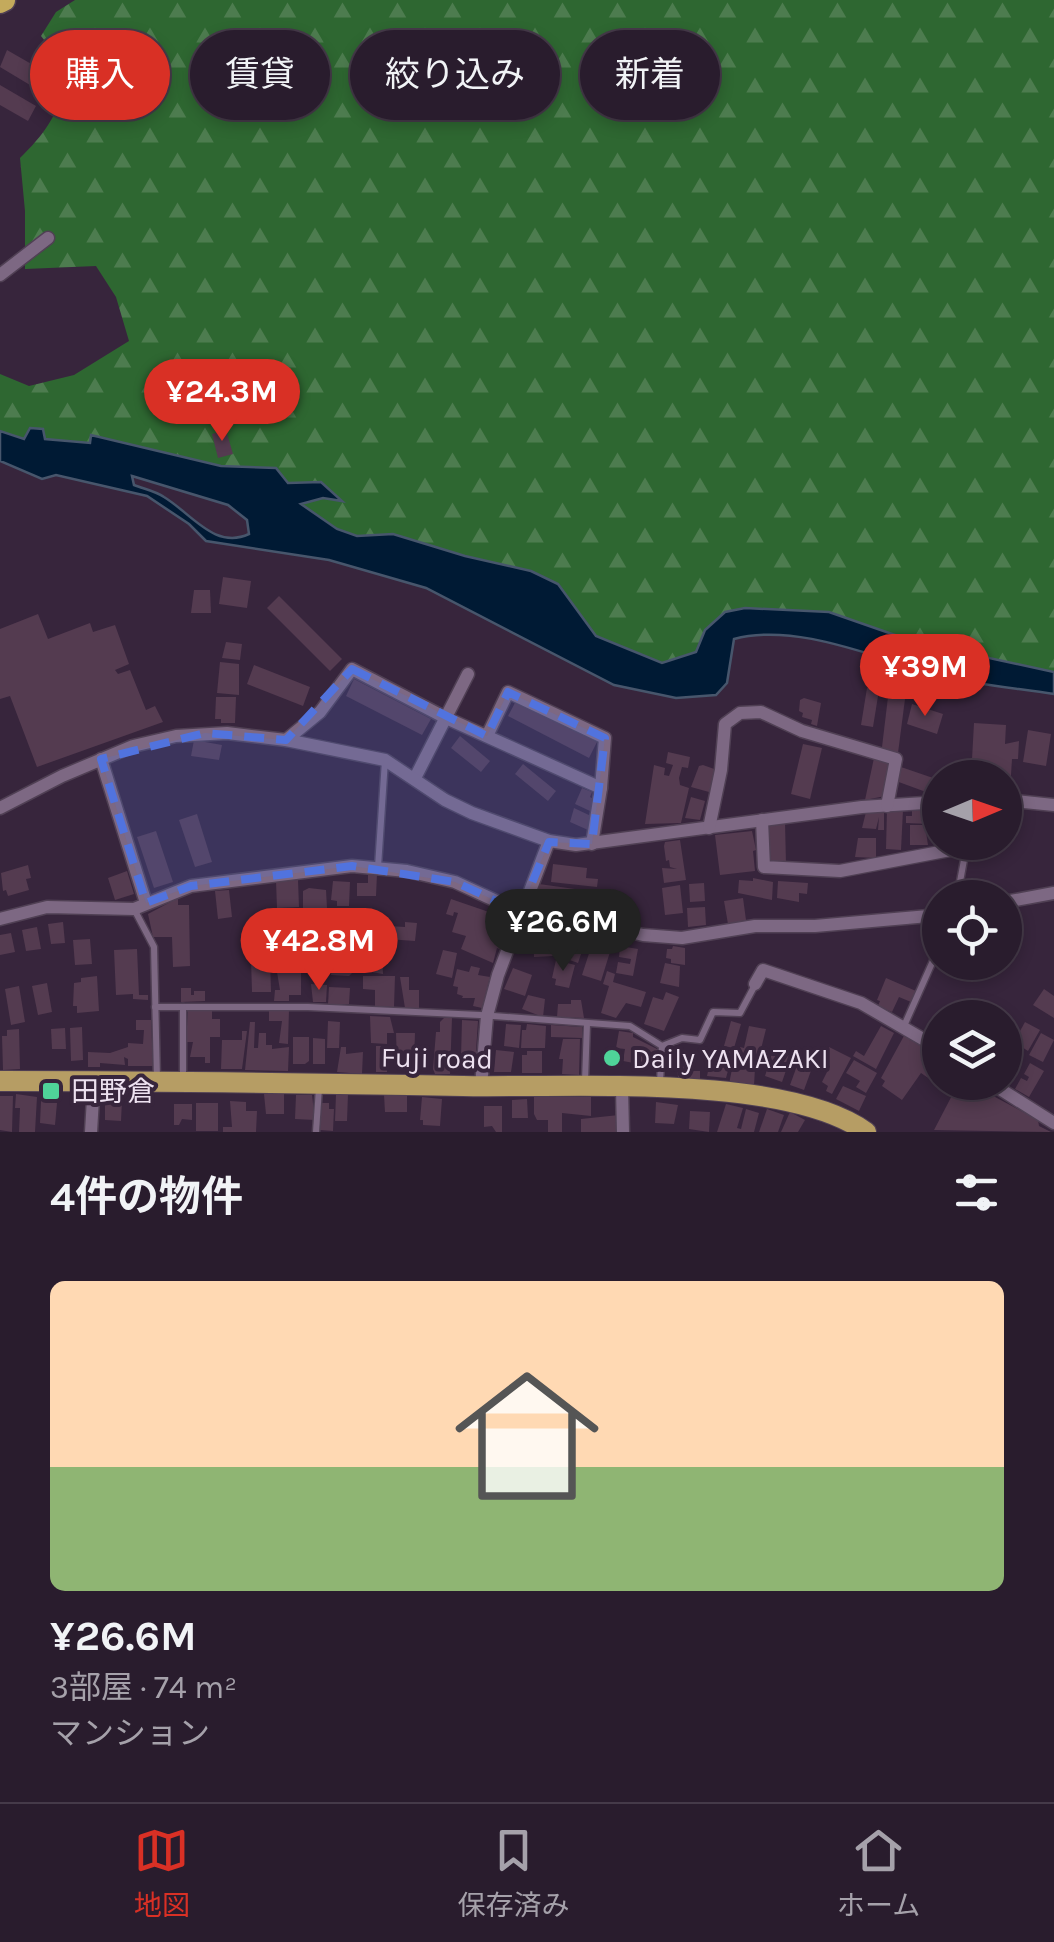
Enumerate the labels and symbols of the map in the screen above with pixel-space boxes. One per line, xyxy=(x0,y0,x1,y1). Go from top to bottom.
pin: ¥24.3M xyxy=(141,359,303,444)
pin: ¥39M xyxy=(866,634,984,719)
north arrow xyxy=(922,760,1022,860)
pin: ¥26.6M xyxy=(482,889,644,974)
pin: ¥42.8M xyxy=(238,908,400,993)
street label: Fuji road xyxy=(381,1041,493,1075)
place label: Daily YAMAZAKI xyxy=(632,1042,829,1075)
marker: Daily YAMAZAKI xyxy=(601,1047,623,1069)
place label: 田野倉 xyxy=(71,1075,155,1108)
marker: 田野倉 xyxy=(40,1080,62,1102)

